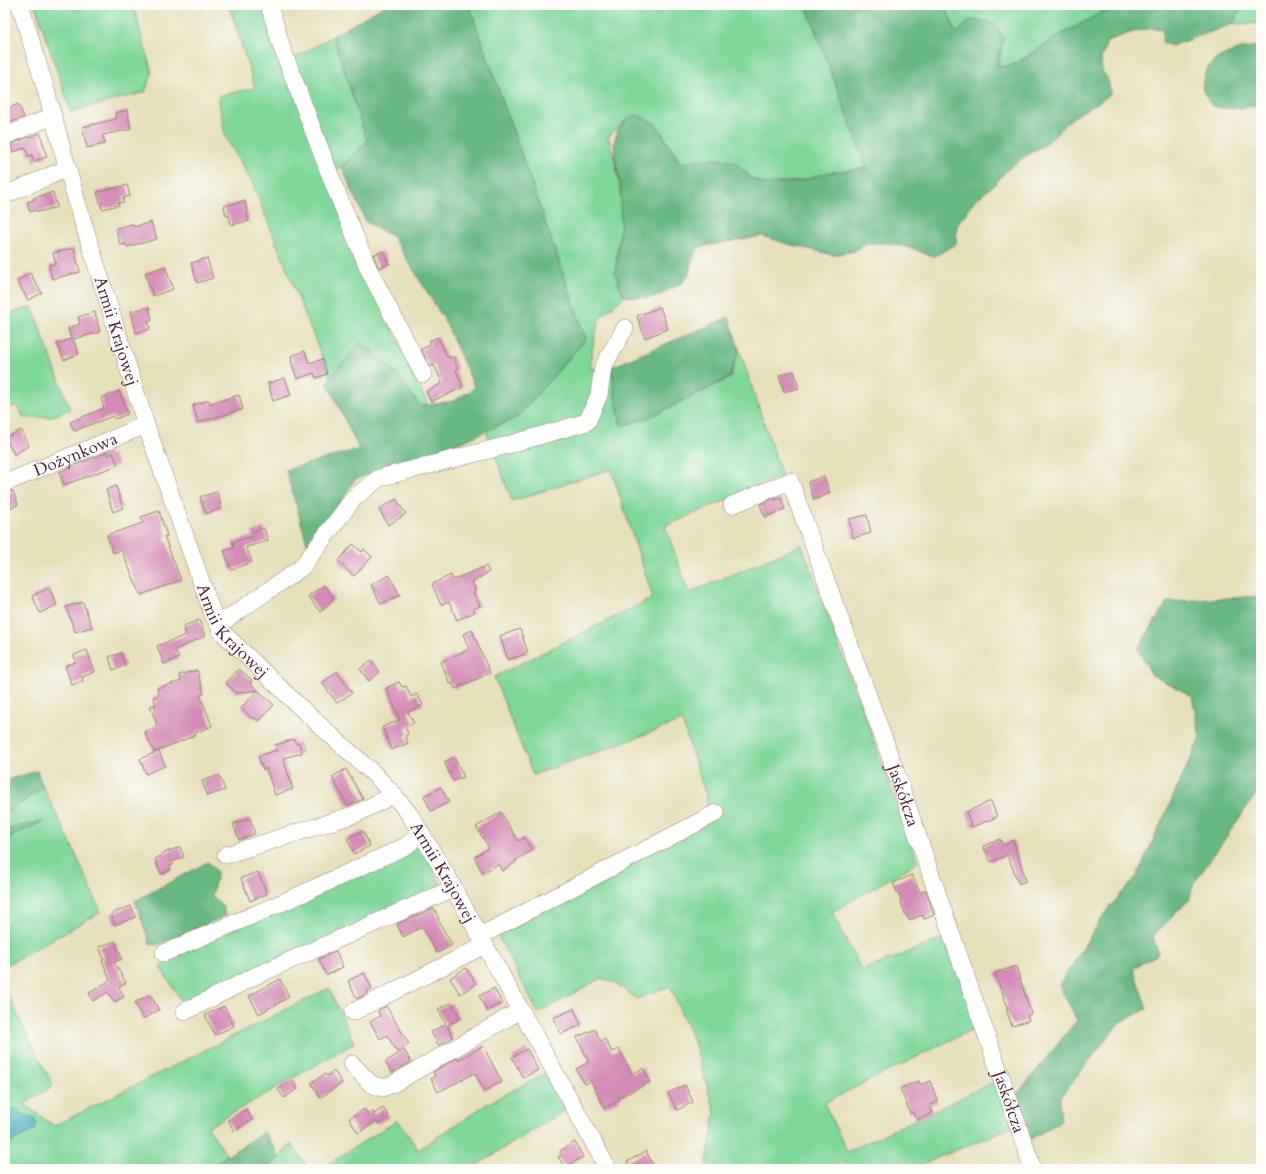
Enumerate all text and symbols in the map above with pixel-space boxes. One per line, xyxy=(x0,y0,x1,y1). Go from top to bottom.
street label: Armii Krajowej xyxy=(89,274,144,389)
street label: Dożynkowa xyxy=(30,427,121,482)
street label: Armii Krajowej xyxy=(191,581,274,683)
street label: Jaskółcza xyxy=(881,758,925,830)
street label: Armii Krajowej xyxy=(405,817,481,927)
street label: Jaskółcza xyxy=(987,1065,1031,1137)

